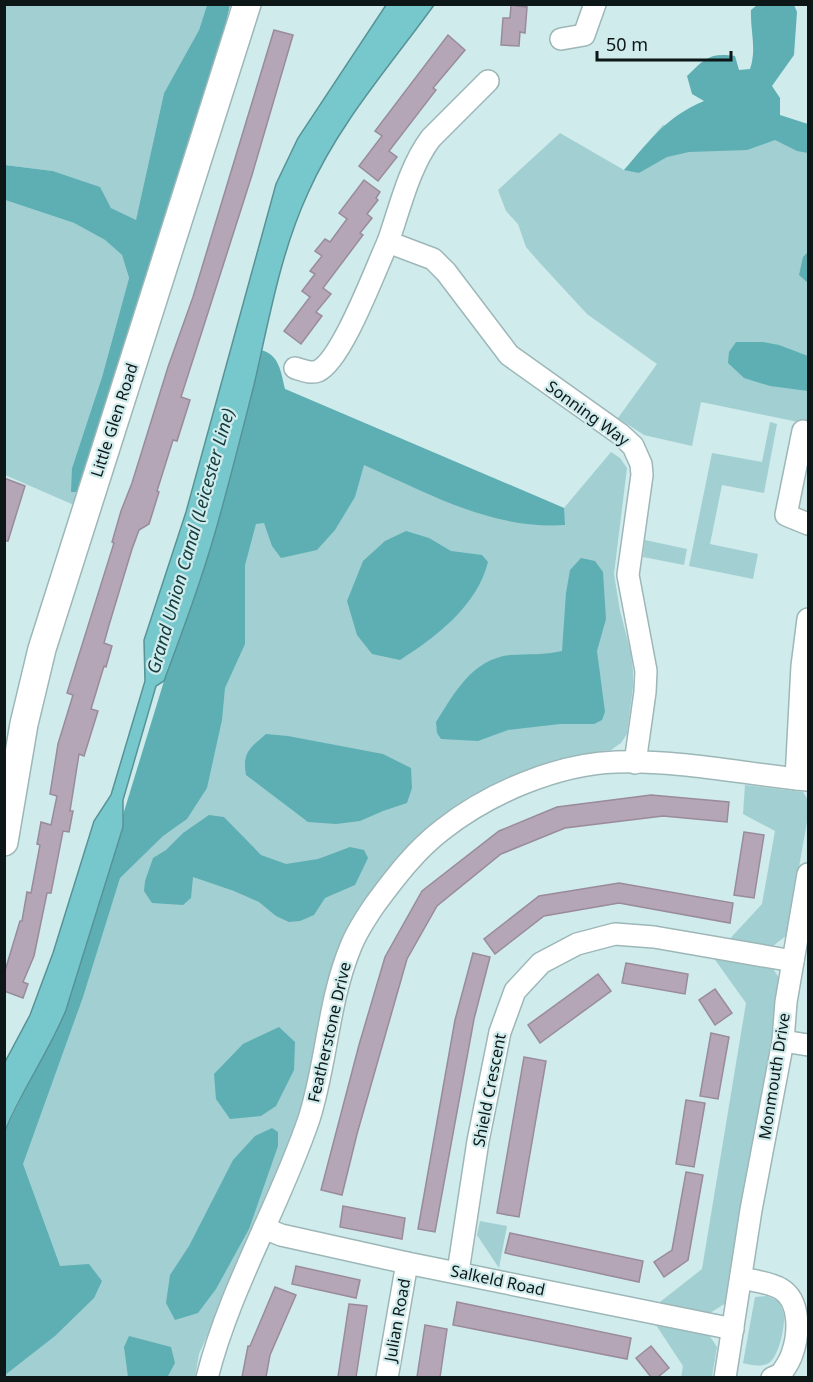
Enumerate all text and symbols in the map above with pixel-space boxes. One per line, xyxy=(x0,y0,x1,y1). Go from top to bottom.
scale bar xyxy=(597,24,730,62)
text: 50 m xyxy=(606,32,648,56)
street label: Little Glen Road xyxy=(85,360,143,480)
street label: Sonning Way xyxy=(542,375,635,451)
water label: Grand Union Canal (Leicester Line) xyxy=(141,405,239,676)
street label: Featherstone Drive xyxy=(302,960,356,1104)
street label: Monmouth Drive xyxy=(753,1011,795,1141)
street label: Shield Crescent xyxy=(467,1031,511,1149)
street label: Salkeld Road xyxy=(449,1259,547,1301)
street label: Julian Road xyxy=(379,1277,415,1365)

